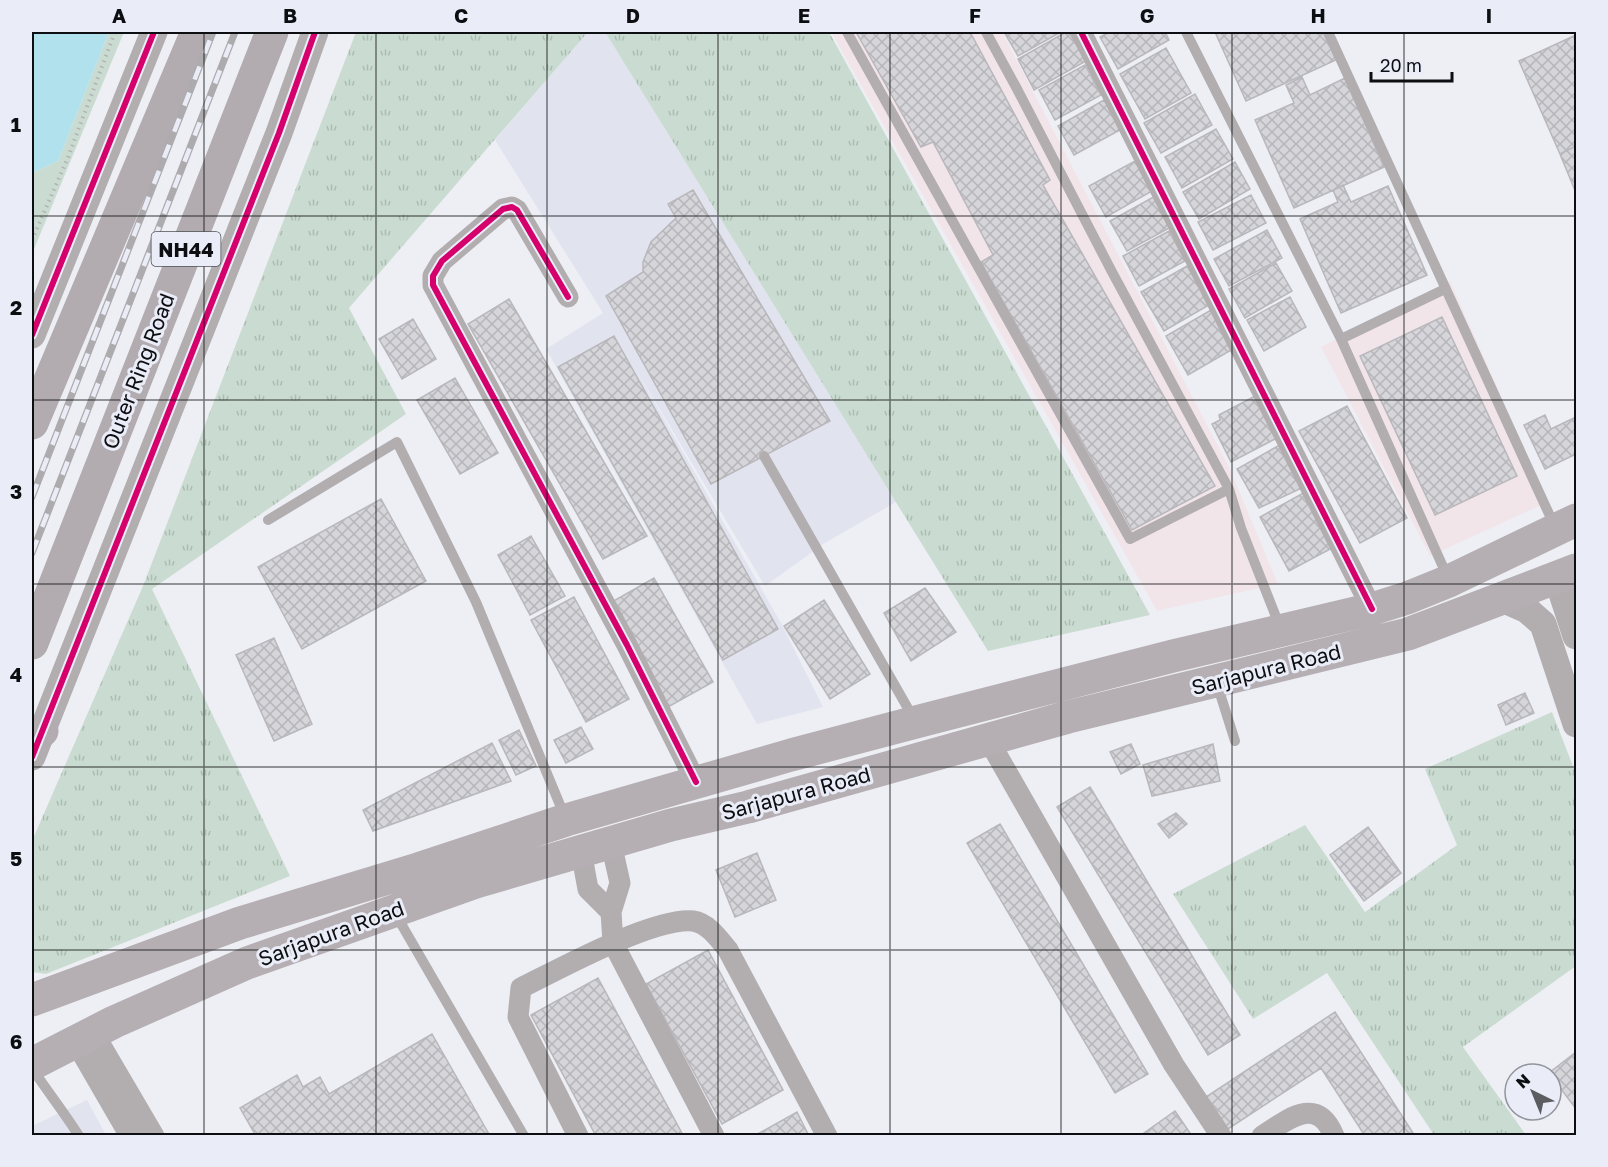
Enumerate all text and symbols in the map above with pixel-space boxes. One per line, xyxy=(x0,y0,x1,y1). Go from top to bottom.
text: A xyxy=(112,3,126,27)
text: B xyxy=(283,3,297,27)
text: C xyxy=(454,3,468,27)
text: D xyxy=(626,3,640,27)
text: E xyxy=(798,3,810,27)
text: F xyxy=(969,3,981,27)
text: G xyxy=(1140,3,1154,27)
text: H xyxy=(1310,3,1326,27)
text: I xyxy=(1486,3,1492,27)
scale bar xyxy=(1371,45,1452,83)
text: 20 m xyxy=(1380,54,1422,76)
text: 1 xyxy=(11,112,21,136)
road number: NH44 xyxy=(152,232,220,266)
street label: Outer Ring Road xyxy=(96,289,180,453)
text: 2 xyxy=(10,295,22,319)
text: 3 xyxy=(10,479,22,503)
street label: Sarjapura Road xyxy=(1189,638,1343,700)
text: 4 xyxy=(10,662,22,686)
street label: Sarjapura Road xyxy=(719,761,873,825)
text: 5 xyxy=(10,846,22,870)
street label: Sarjapura Road xyxy=(255,895,407,971)
text: 6 xyxy=(10,1029,22,1053)
north arrow xyxy=(1503,1062,1563,1122)
text: N xyxy=(1511,1070,1534,1092)

